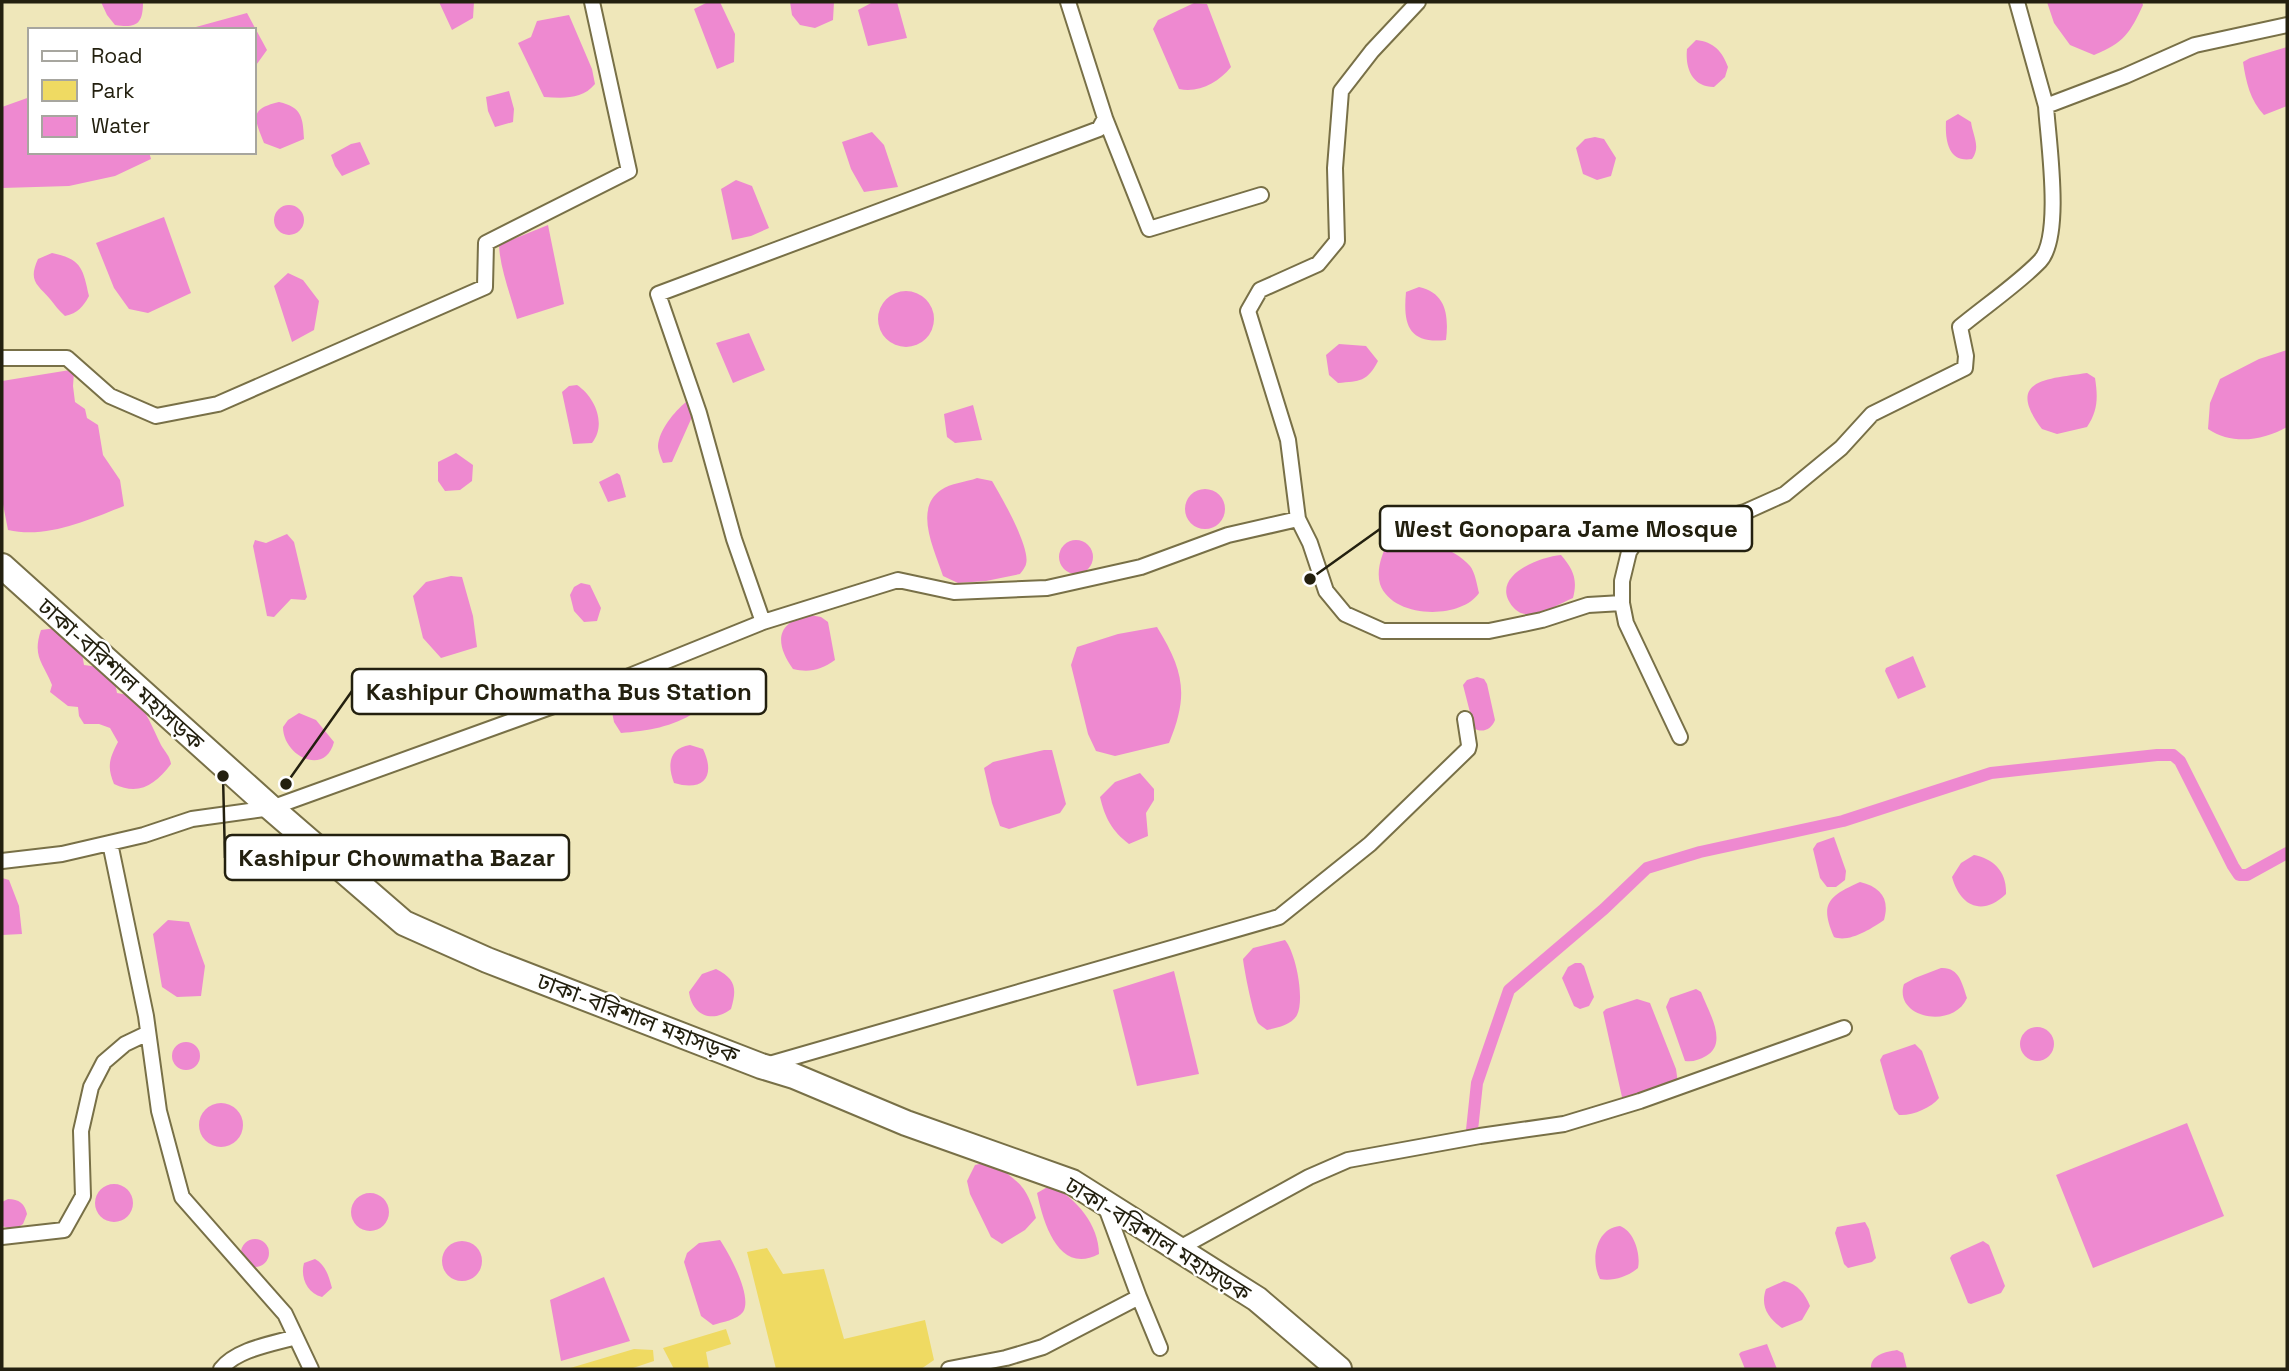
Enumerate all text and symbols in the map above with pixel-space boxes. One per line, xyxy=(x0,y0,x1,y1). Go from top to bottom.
legend xyxy=(28,28,256,154)
text: Road xyxy=(91,42,143,69)
text: Park xyxy=(91,77,135,104)
text: Water xyxy=(91,112,150,139)
callout: West Gonopara Jame Mosque xyxy=(1380,506,1752,551)
text: West Gonopara Jame Mosque xyxy=(1394,513,1738,544)
street label: ঢাকা-বরিশাল মহাসড়ক xyxy=(31,591,211,757)
callout: Kashipur Chowmatha Bus Station xyxy=(352,669,766,714)
text: Kashipur Chowmatha Bus Station xyxy=(366,676,752,707)
callout: Kashipur Chowmatha Bazar xyxy=(225,835,569,880)
text: Kashipur Chowmatha Bazar xyxy=(239,842,555,873)
street label: ঢাকা-বরিশাল মহাসড়ক xyxy=(532,965,744,1070)
street label: ঢাকা-বরিশাল মহাসড়ক xyxy=(1059,1169,1257,1309)

